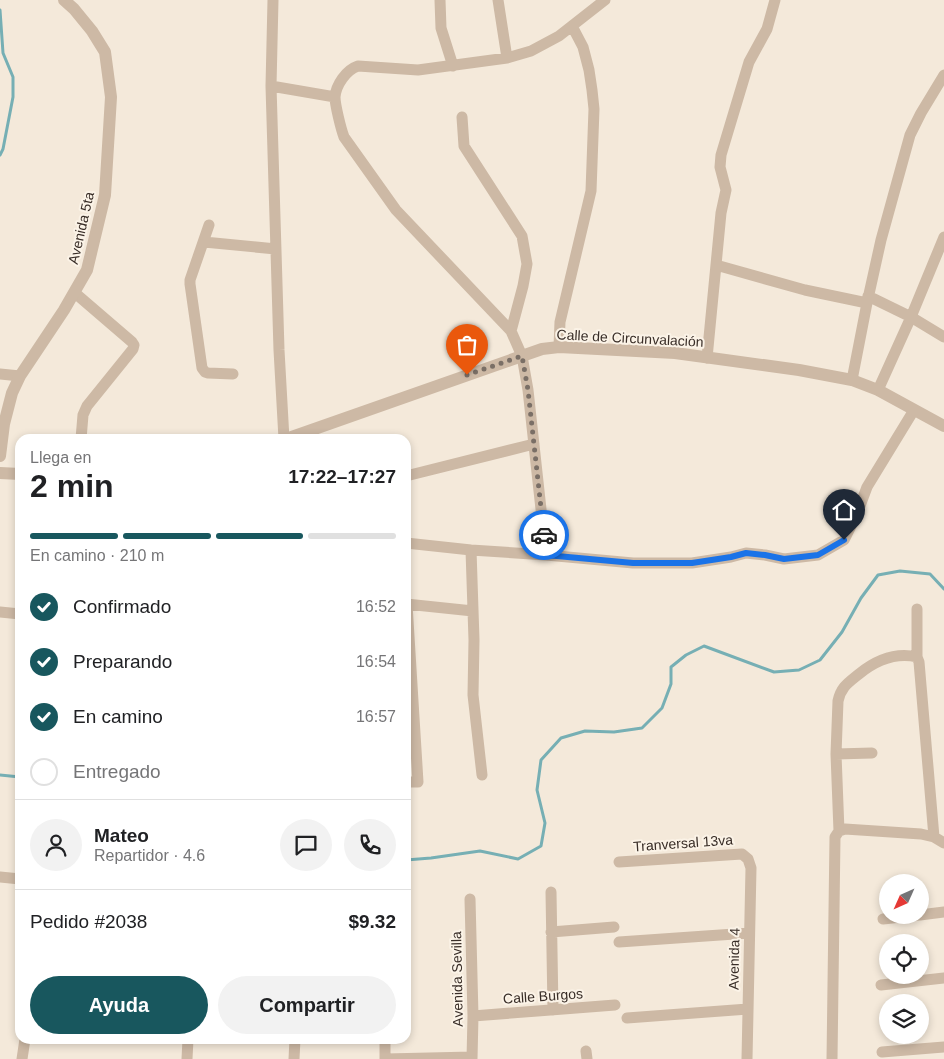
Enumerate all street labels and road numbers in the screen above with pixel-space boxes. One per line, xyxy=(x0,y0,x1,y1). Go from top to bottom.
street label: Avenida 5ta xyxy=(65,190,97,266)
street label: Calle de Circunvalación xyxy=(556,326,704,350)
street label: Tranversal 13va xyxy=(633,832,734,854)
street label: Avenida 4 xyxy=(725,928,743,990)
street label: Avenida Sevilla xyxy=(448,931,466,1027)
street label: Calle Burgos xyxy=(502,985,584,1007)

